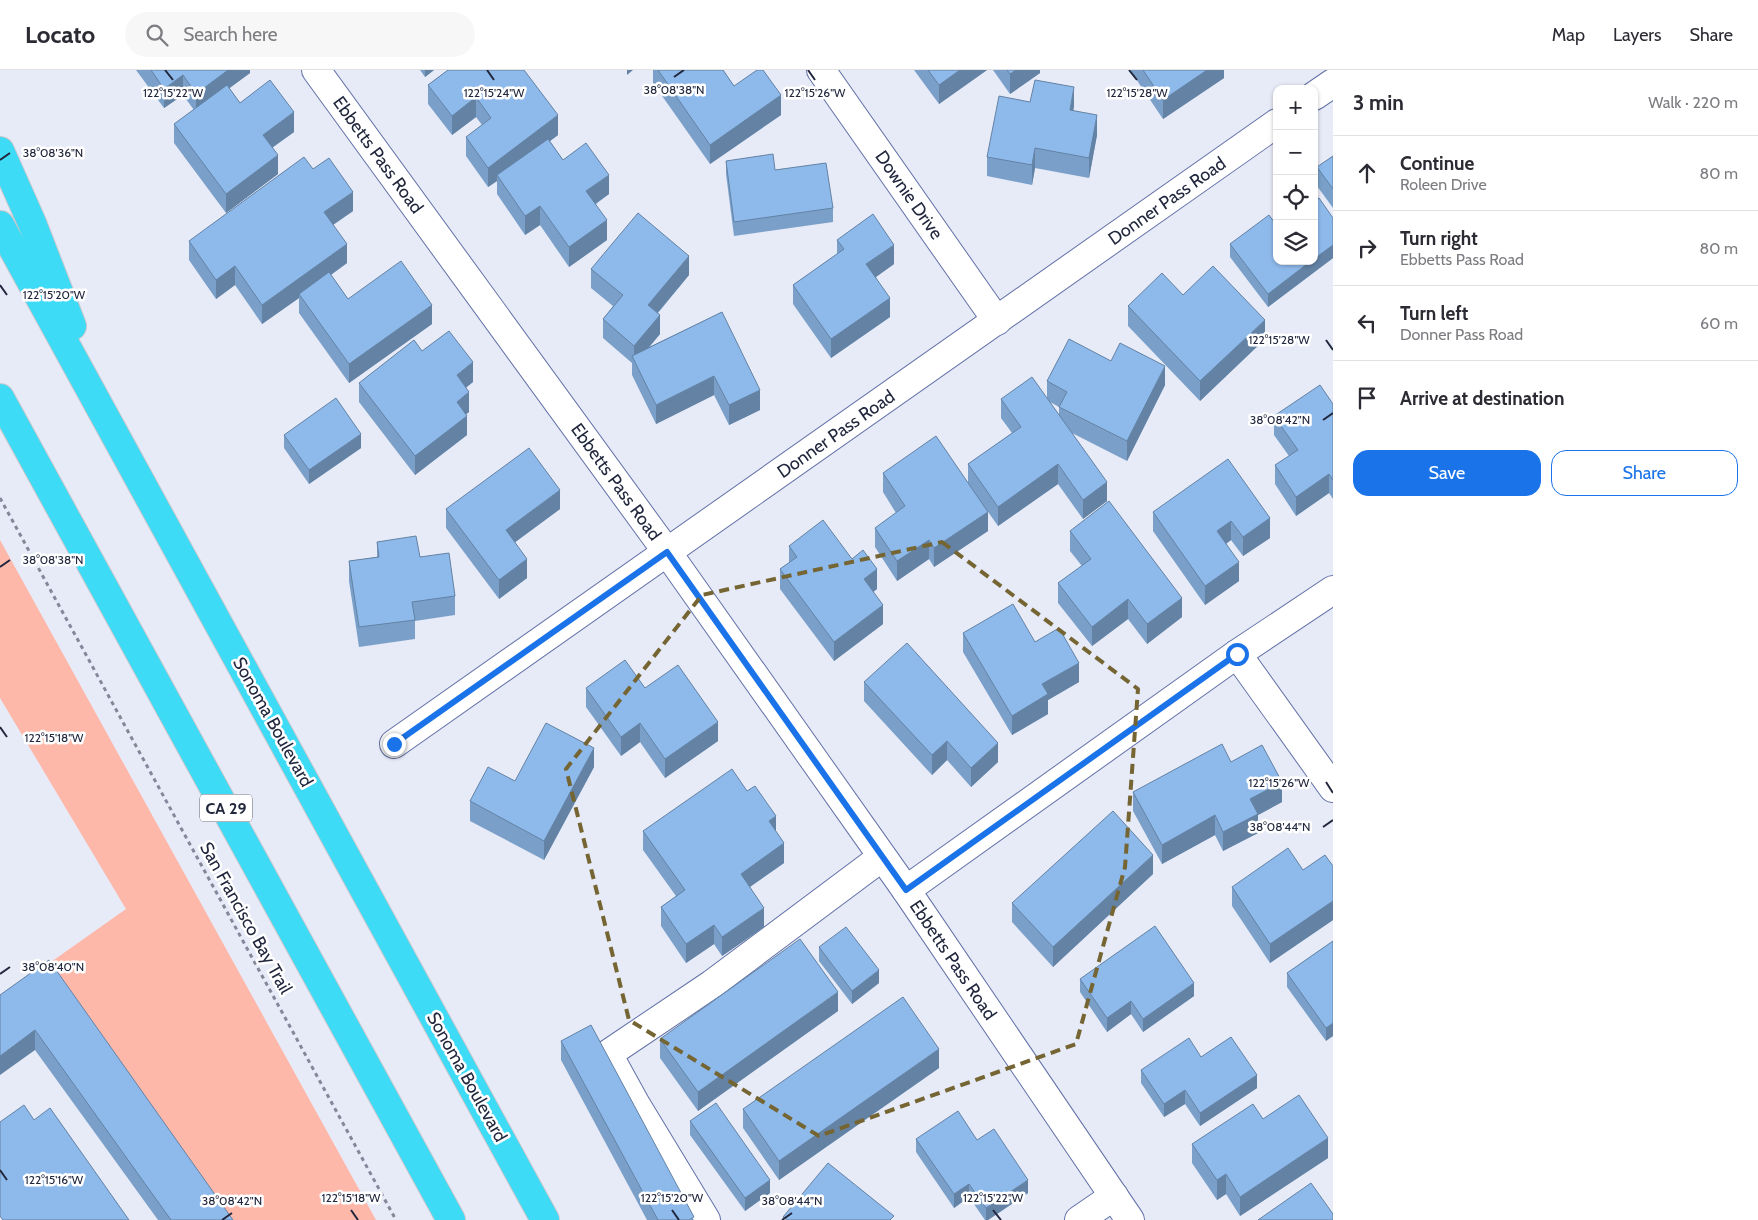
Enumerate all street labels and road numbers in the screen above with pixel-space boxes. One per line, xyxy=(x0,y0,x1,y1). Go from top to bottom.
street label: Ebbetts Pass Road xyxy=(328,92,428,218)
street label: Downie Drive xyxy=(870,146,948,244)
street label: Donner Pass Road xyxy=(1104,152,1230,250)
street label: Donner Pass Road xyxy=(773,385,899,483)
street label: Ebbetts Pass Road xyxy=(566,419,666,545)
street label: Sonoma Boulevard xyxy=(228,653,318,791)
road number: CA 29 xyxy=(200,794,252,821)
street label: San Francisco Bay Trail xyxy=(195,838,297,998)
street label: Ebbetts Pass Road xyxy=(905,896,1001,1024)
street label: Sonoma Boulevard xyxy=(422,1008,512,1146)

